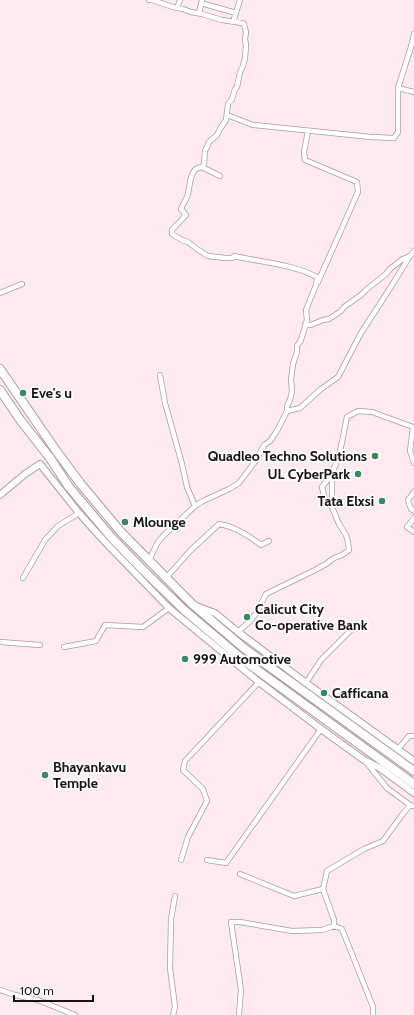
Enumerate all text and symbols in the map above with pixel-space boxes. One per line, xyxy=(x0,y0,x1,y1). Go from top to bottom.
place label: Eve's u xyxy=(31,384,72,402)
marker: Eve's u xyxy=(18,388,28,398)
place label: Quadleo Techno Solutions xyxy=(208,447,367,465)
marker: Quadleo Techno Solutions xyxy=(370,451,380,461)
place label: UL CyberPark xyxy=(268,465,350,483)
marker: UL CyberPark xyxy=(353,469,363,479)
place label: Tata Elxsi xyxy=(317,492,374,510)
marker: Tata Elxsi xyxy=(377,496,387,506)
place label: Mlounge xyxy=(133,513,186,531)
marker: Mlounge xyxy=(120,517,130,527)
place label: Calicut City Co-operative Bank xyxy=(255,600,368,634)
marker: Calicut City Co-operative Bank xyxy=(242,612,252,622)
place label: 999 Automotive xyxy=(193,650,291,668)
marker: 999 Automotive xyxy=(180,654,190,664)
place label: Cafficana xyxy=(332,684,389,702)
marker: Cafficana xyxy=(319,688,329,698)
place label: Bhayankavu Temple xyxy=(53,758,126,792)
marker: Bhayankavu Temple xyxy=(40,770,50,780)
scale bar xyxy=(14,977,93,1003)
text: 100 m xyxy=(20,983,54,998)

